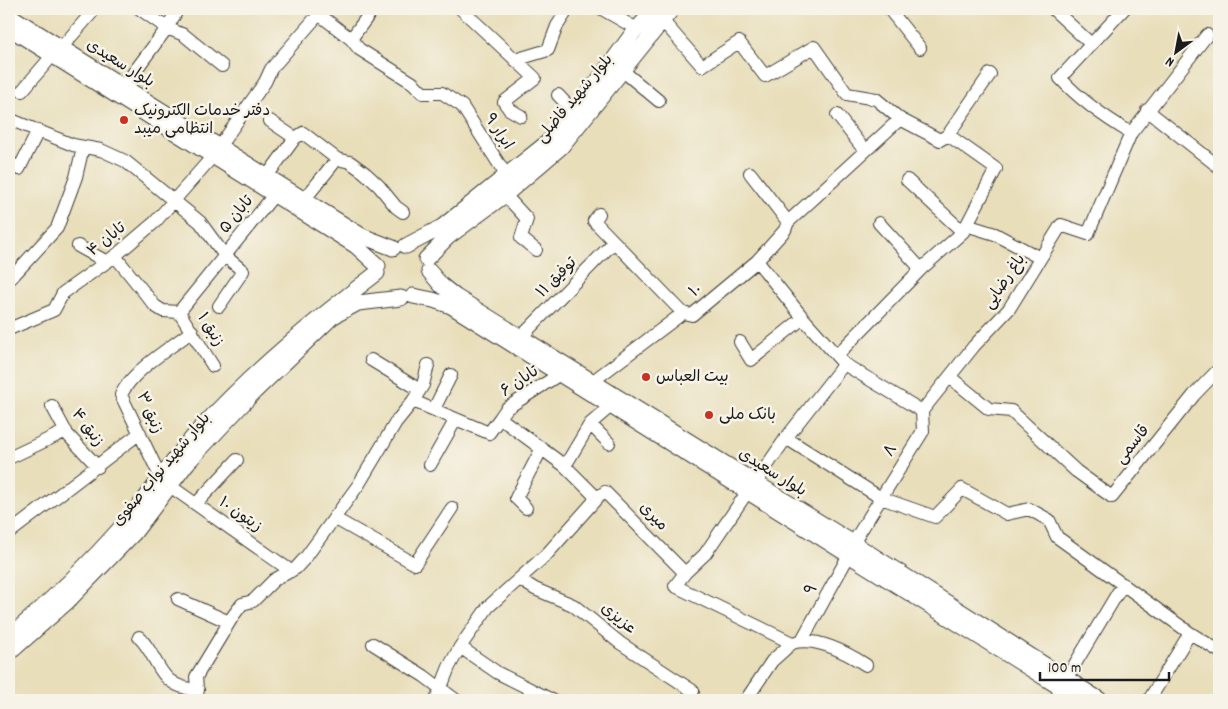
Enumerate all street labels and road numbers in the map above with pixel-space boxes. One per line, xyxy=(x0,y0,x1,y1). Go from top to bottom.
street label: بلوار سعیدی xyxy=(81,34,159,94)
street label: بلوار شهید فاضلی xyxy=(531,50,619,148)
street label: ابرار ۹ xyxy=(478,109,518,155)
street label: تابان ۵ xyxy=(214,191,260,239)
street label: تابان ۴ xyxy=(83,217,132,263)
street label: باغ رضایی xyxy=(978,250,1032,314)
street label: توفیق ۱۱ xyxy=(531,252,583,304)
street label: ۱۰ xyxy=(684,279,708,303)
street label: زنبق ۱ xyxy=(191,309,229,351)
street label: تابان ۶ xyxy=(496,361,544,403)
street label: زنبق ۳ xyxy=(130,388,168,438)
street label: زنبق ۴ xyxy=(65,404,109,452)
street label: بلوار شهید نواب صفوی xyxy=(107,408,217,532)
street label: قاسمی xyxy=(1110,420,1156,470)
street label: ۸ xyxy=(878,440,904,462)
street label: بلوار سعیدی xyxy=(733,443,811,503)
street label: زیتون ۱۰ xyxy=(213,492,267,538)
street label: میری xyxy=(633,497,673,537)
street label: ۹ xyxy=(799,580,825,600)
street label: عزیزی xyxy=(595,598,641,640)

